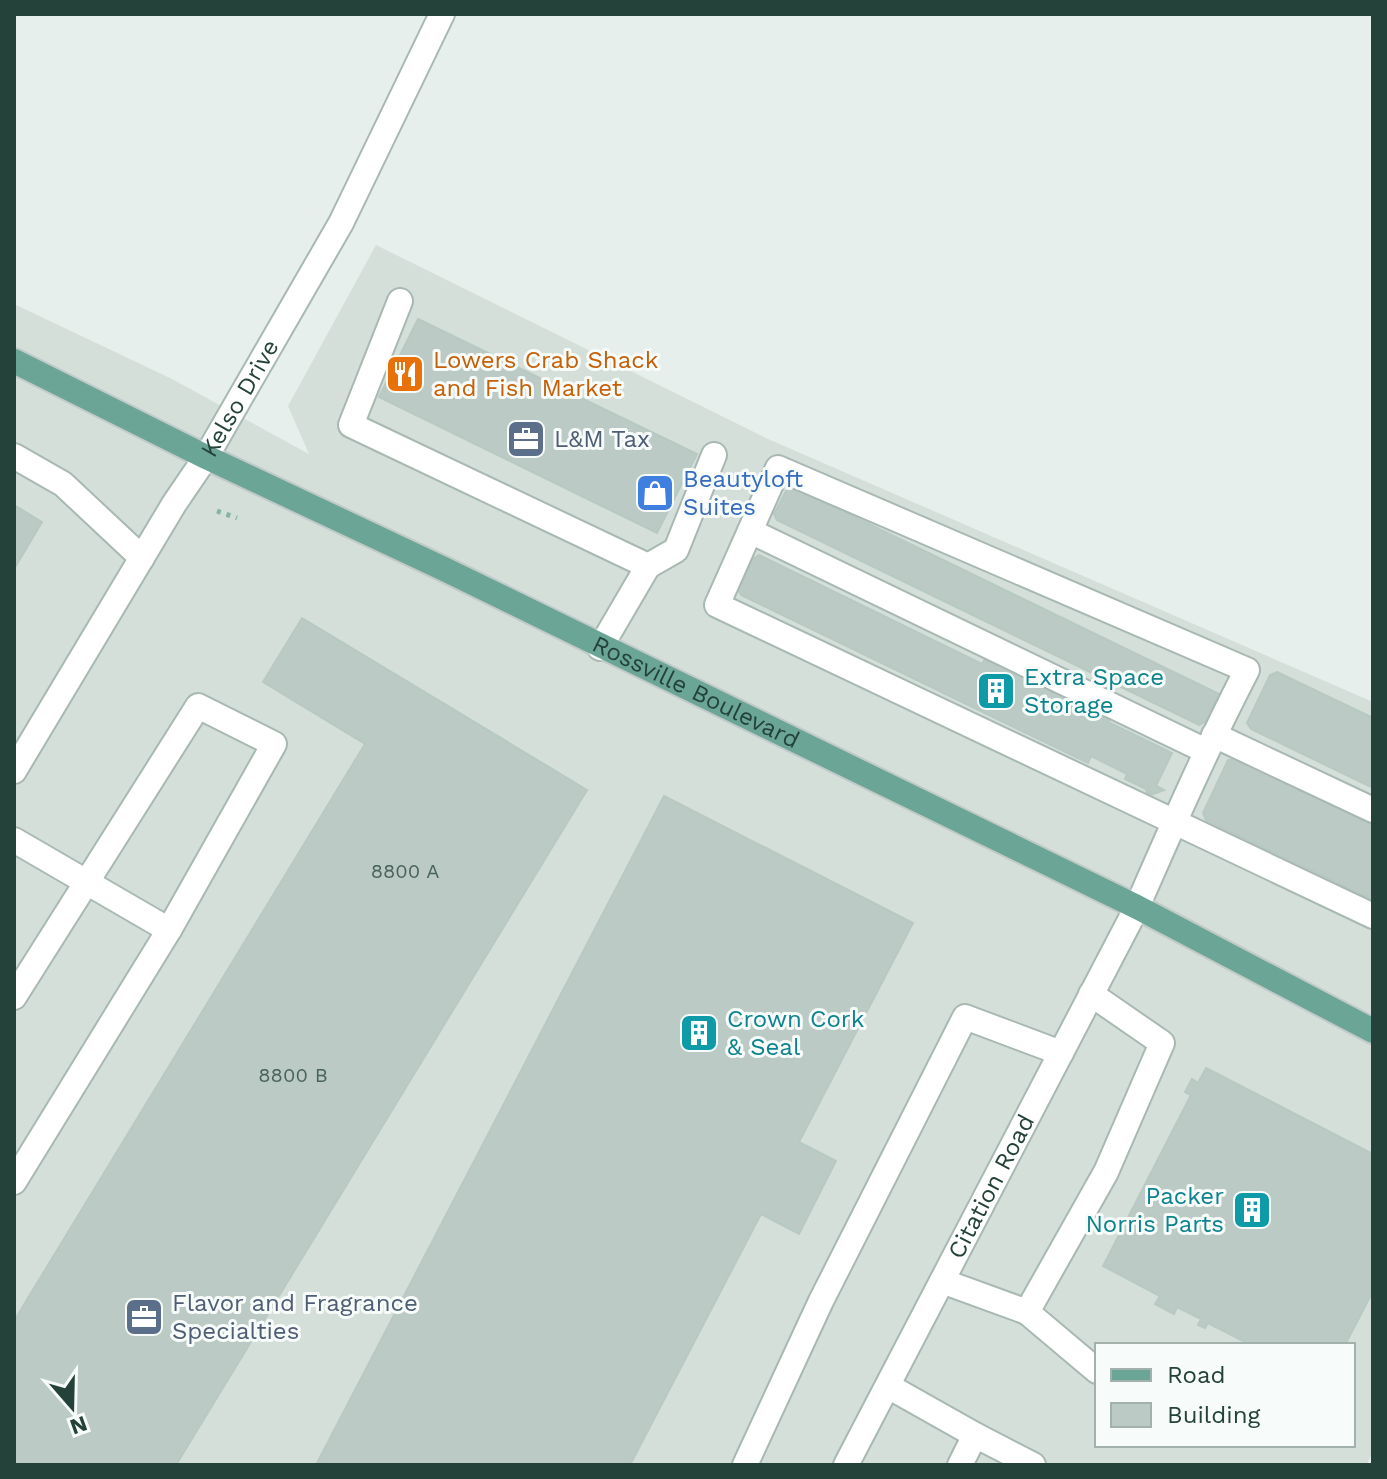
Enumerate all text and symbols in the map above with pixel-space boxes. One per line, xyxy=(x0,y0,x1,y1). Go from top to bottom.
street label: Kelso Drive xyxy=(195,335,285,462)
place label: Lowers Crab Shack and Fish Market xyxy=(433,346,659,402)
restaurant icon: Lowers Crab Shack and Fish Market xyxy=(384,353,426,395)
office icon: L&M Tax xyxy=(505,418,547,460)
place label: L&M Tax xyxy=(554,425,650,453)
place label: Beautyloft Suites xyxy=(683,465,803,521)
shop icon: Beautyloft Suites xyxy=(634,472,676,514)
street label: Rossville Boulevard xyxy=(588,630,804,754)
place label: Extra Space Storage xyxy=(1024,663,1164,719)
building icon: Extra Space Storage xyxy=(975,670,1017,712)
house number: 8800 A xyxy=(371,859,439,883)
place label: Crown Cork & Seal xyxy=(727,1005,865,1061)
building icon: Crown Cork & Seal xyxy=(678,1012,720,1054)
house number: 8800 B xyxy=(258,1063,328,1087)
street label: Citation Road xyxy=(942,1110,1040,1263)
place label: Packer Norris Parts xyxy=(1085,1182,1224,1238)
building icon: Packer Norris Parts xyxy=(1231,1189,1273,1231)
place label: Flavor and Fragrance Specialties xyxy=(172,1289,418,1345)
office icon: Flavor and Fragrance Specialties xyxy=(123,1296,165,1338)
legend xyxy=(1095,1343,1355,1447)
text: Road xyxy=(1167,1361,1226,1389)
north arrow xyxy=(32,1367,112,1447)
text: Building xyxy=(1167,1401,1260,1429)
text: N xyxy=(67,1411,91,1440)

